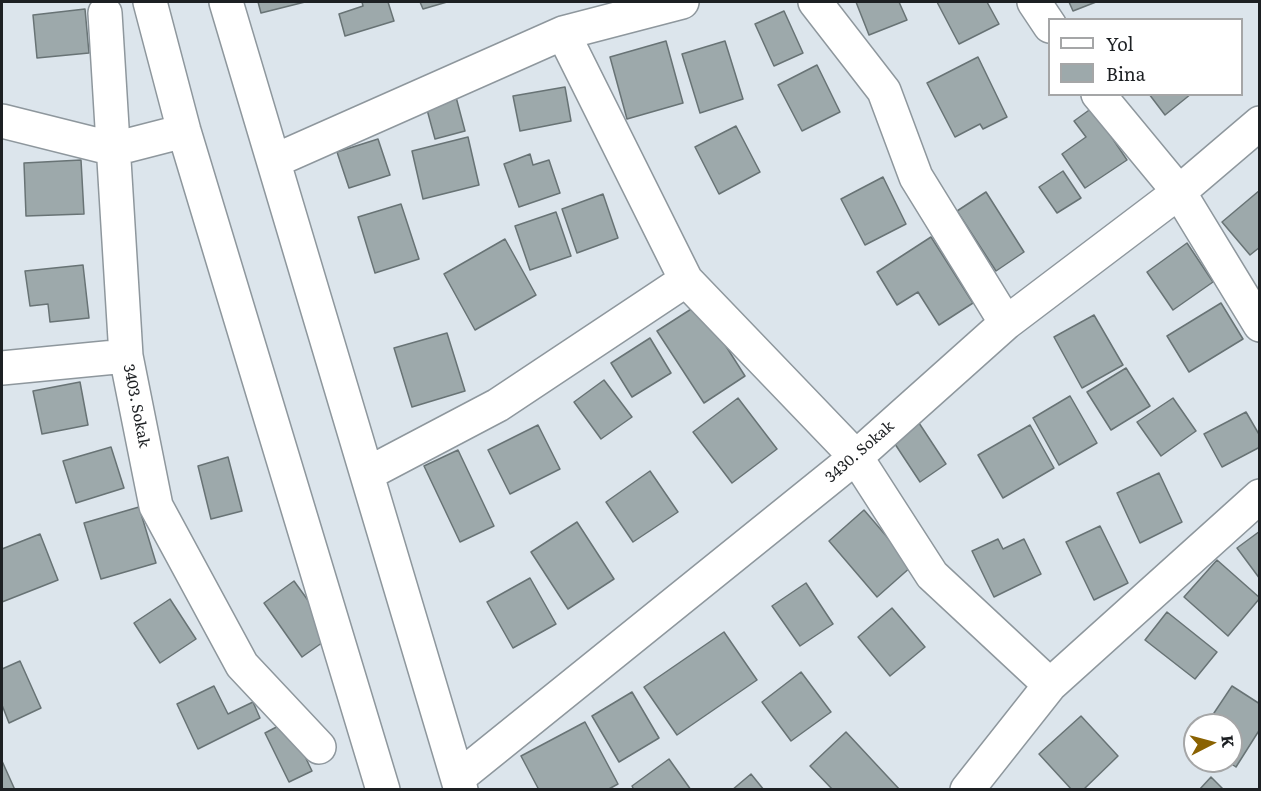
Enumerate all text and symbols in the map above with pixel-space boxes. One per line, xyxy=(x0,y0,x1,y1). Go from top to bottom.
legend xyxy=(1048,18,1243,96)
text: Yol xyxy=(1106,30,1134,57)
text: Bina xyxy=(1106,60,1146,87)
street label: 3403. Sokak xyxy=(119,363,153,449)
street label: 3430. Sokak xyxy=(822,417,898,487)
north arrow xyxy=(1183,713,1243,773)
text: K xyxy=(1216,734,1242,749)

